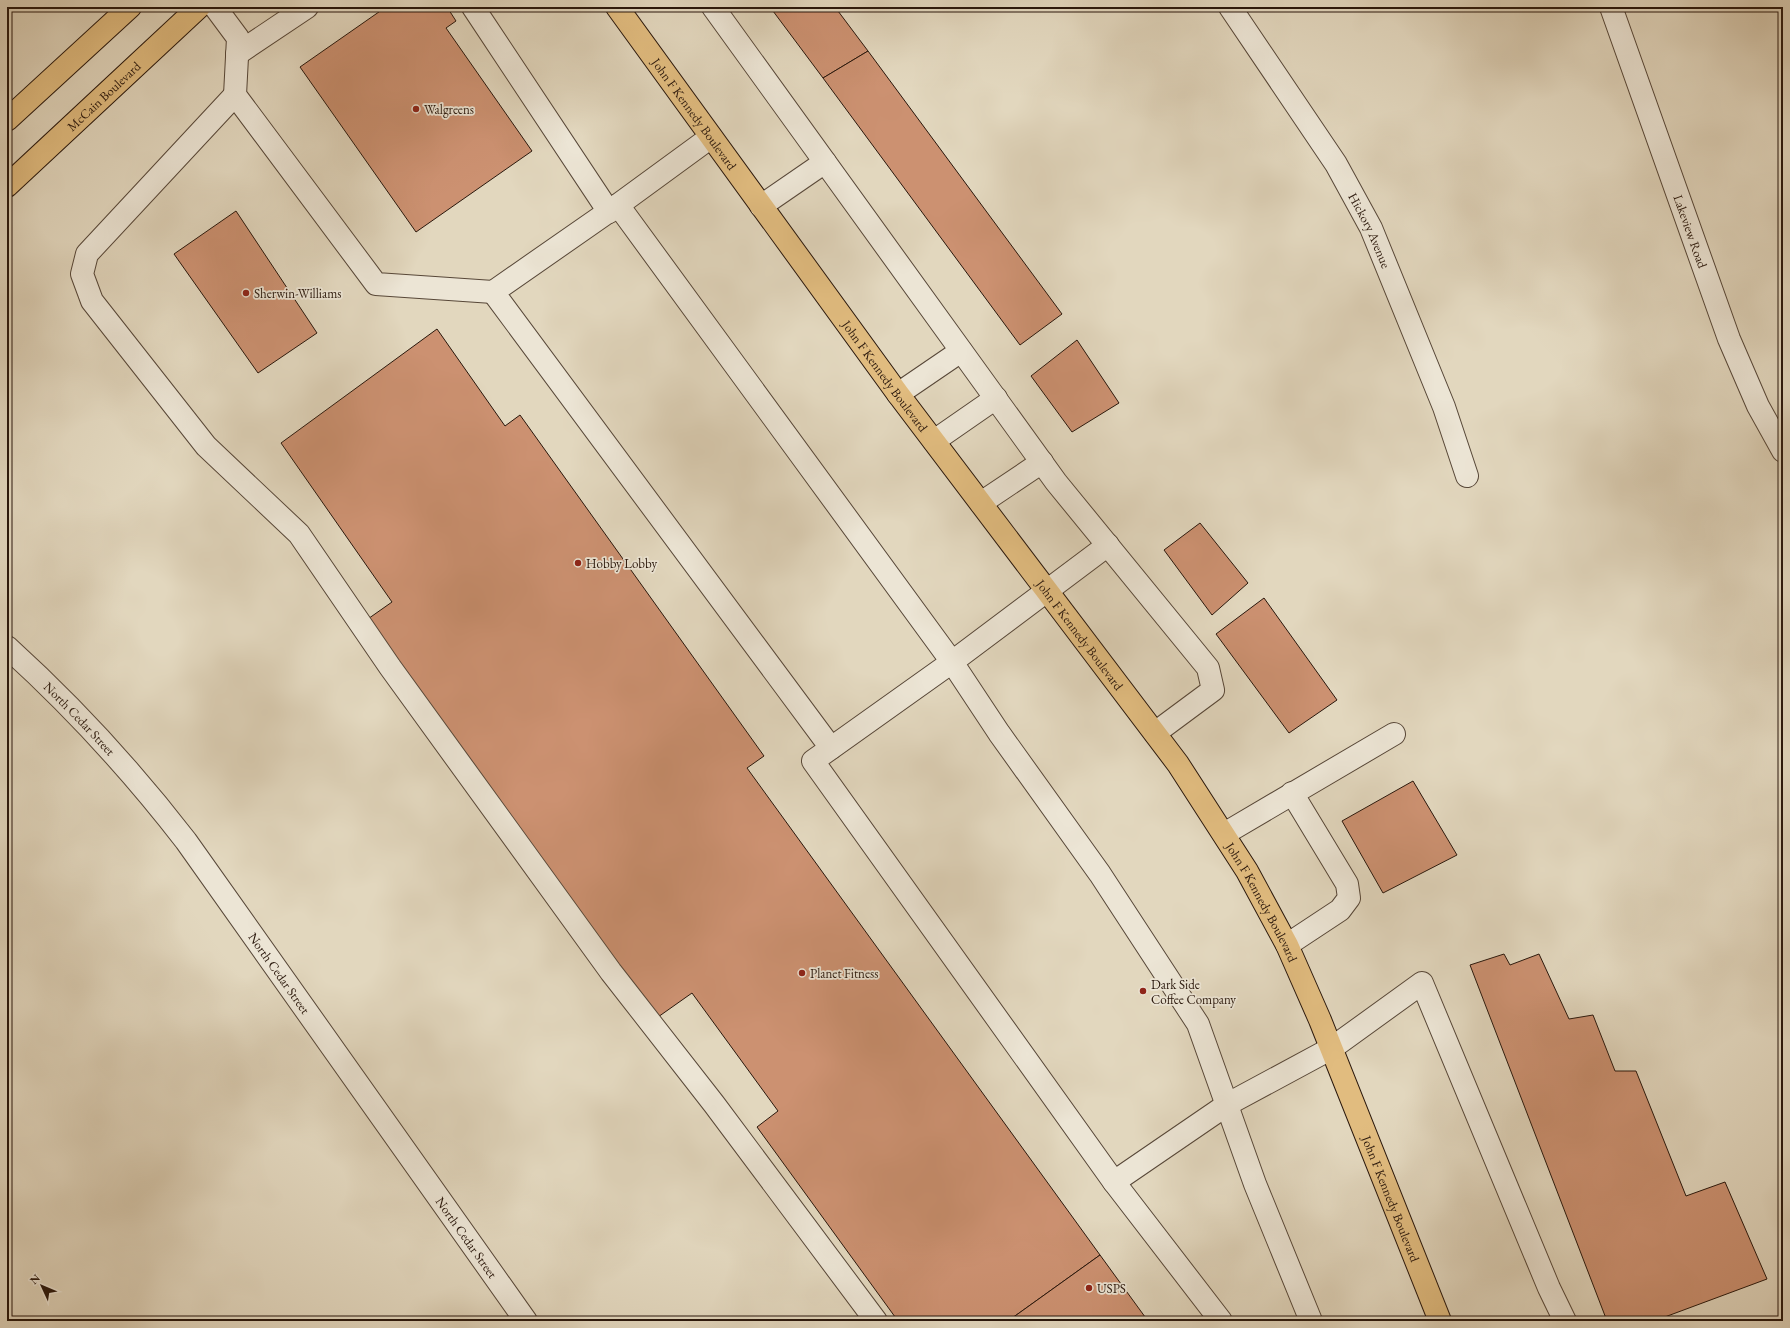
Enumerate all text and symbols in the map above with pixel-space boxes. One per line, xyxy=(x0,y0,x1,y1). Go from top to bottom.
street label: John F Kennedy Boulevard xyxy=(647,54,741,174)
street label: McCain Boulevard xyxy=(63,58,145,135)
place label: Walgreens xyxy=(424,101,474,118)
marker: Walgreens xyxy=(411,104,421,114)
street label: Hickory Avenue xyxy=(1344,190,1394,271)
street label: Lakeview Road xyxy=(1669,192,1711,271)
place label: Sherwin-Williams xyxy=(254,285,342,302)
marker: Sherwin-Williams xyxy=(241,288,251,298)
street label: John F Kennedy Boulevard xyxy=(838,316,932,436)
place label: Hobby Lobby xyxy=(586,555,657,572)
marker: Hobby Lobby xyxy=(573,558,583,568)
street label: John F Kennedy Boulevard xyxy=(1032,575,1127,694)
street label: North Cedar Street xyxy=(40,678,119,759)
street label: John F Kennedy Boulevard xyxy=(1221,838,1302,965)
street label: North Cedar Street xyxy=(244,929,314,1017)
place label: Planet Fitness xyxy=(810,965,878,982)
marker: Planet Fitness xyxy=(797,968,807,978)
place label: Dark Side Coffee Company xyxy=(1151,976,1236,1008)
marker: Dark Side Coffee Company xyxy=(1138,986,1148,996)
street label: John F Kennedy Boulevard xyxy=(1358,1132,1424,1265)
street label: North Cedar Street xyxy=(432,1194,501,1282)
north arrow xyxy=(22,1266,62,1306)
text: N xyxy=(27,1271,43,1287)
place label: USPS xyxy=(1097,1280,1126,1297)
marker: USPS xyxy=(1084,1283,1094,1293)

